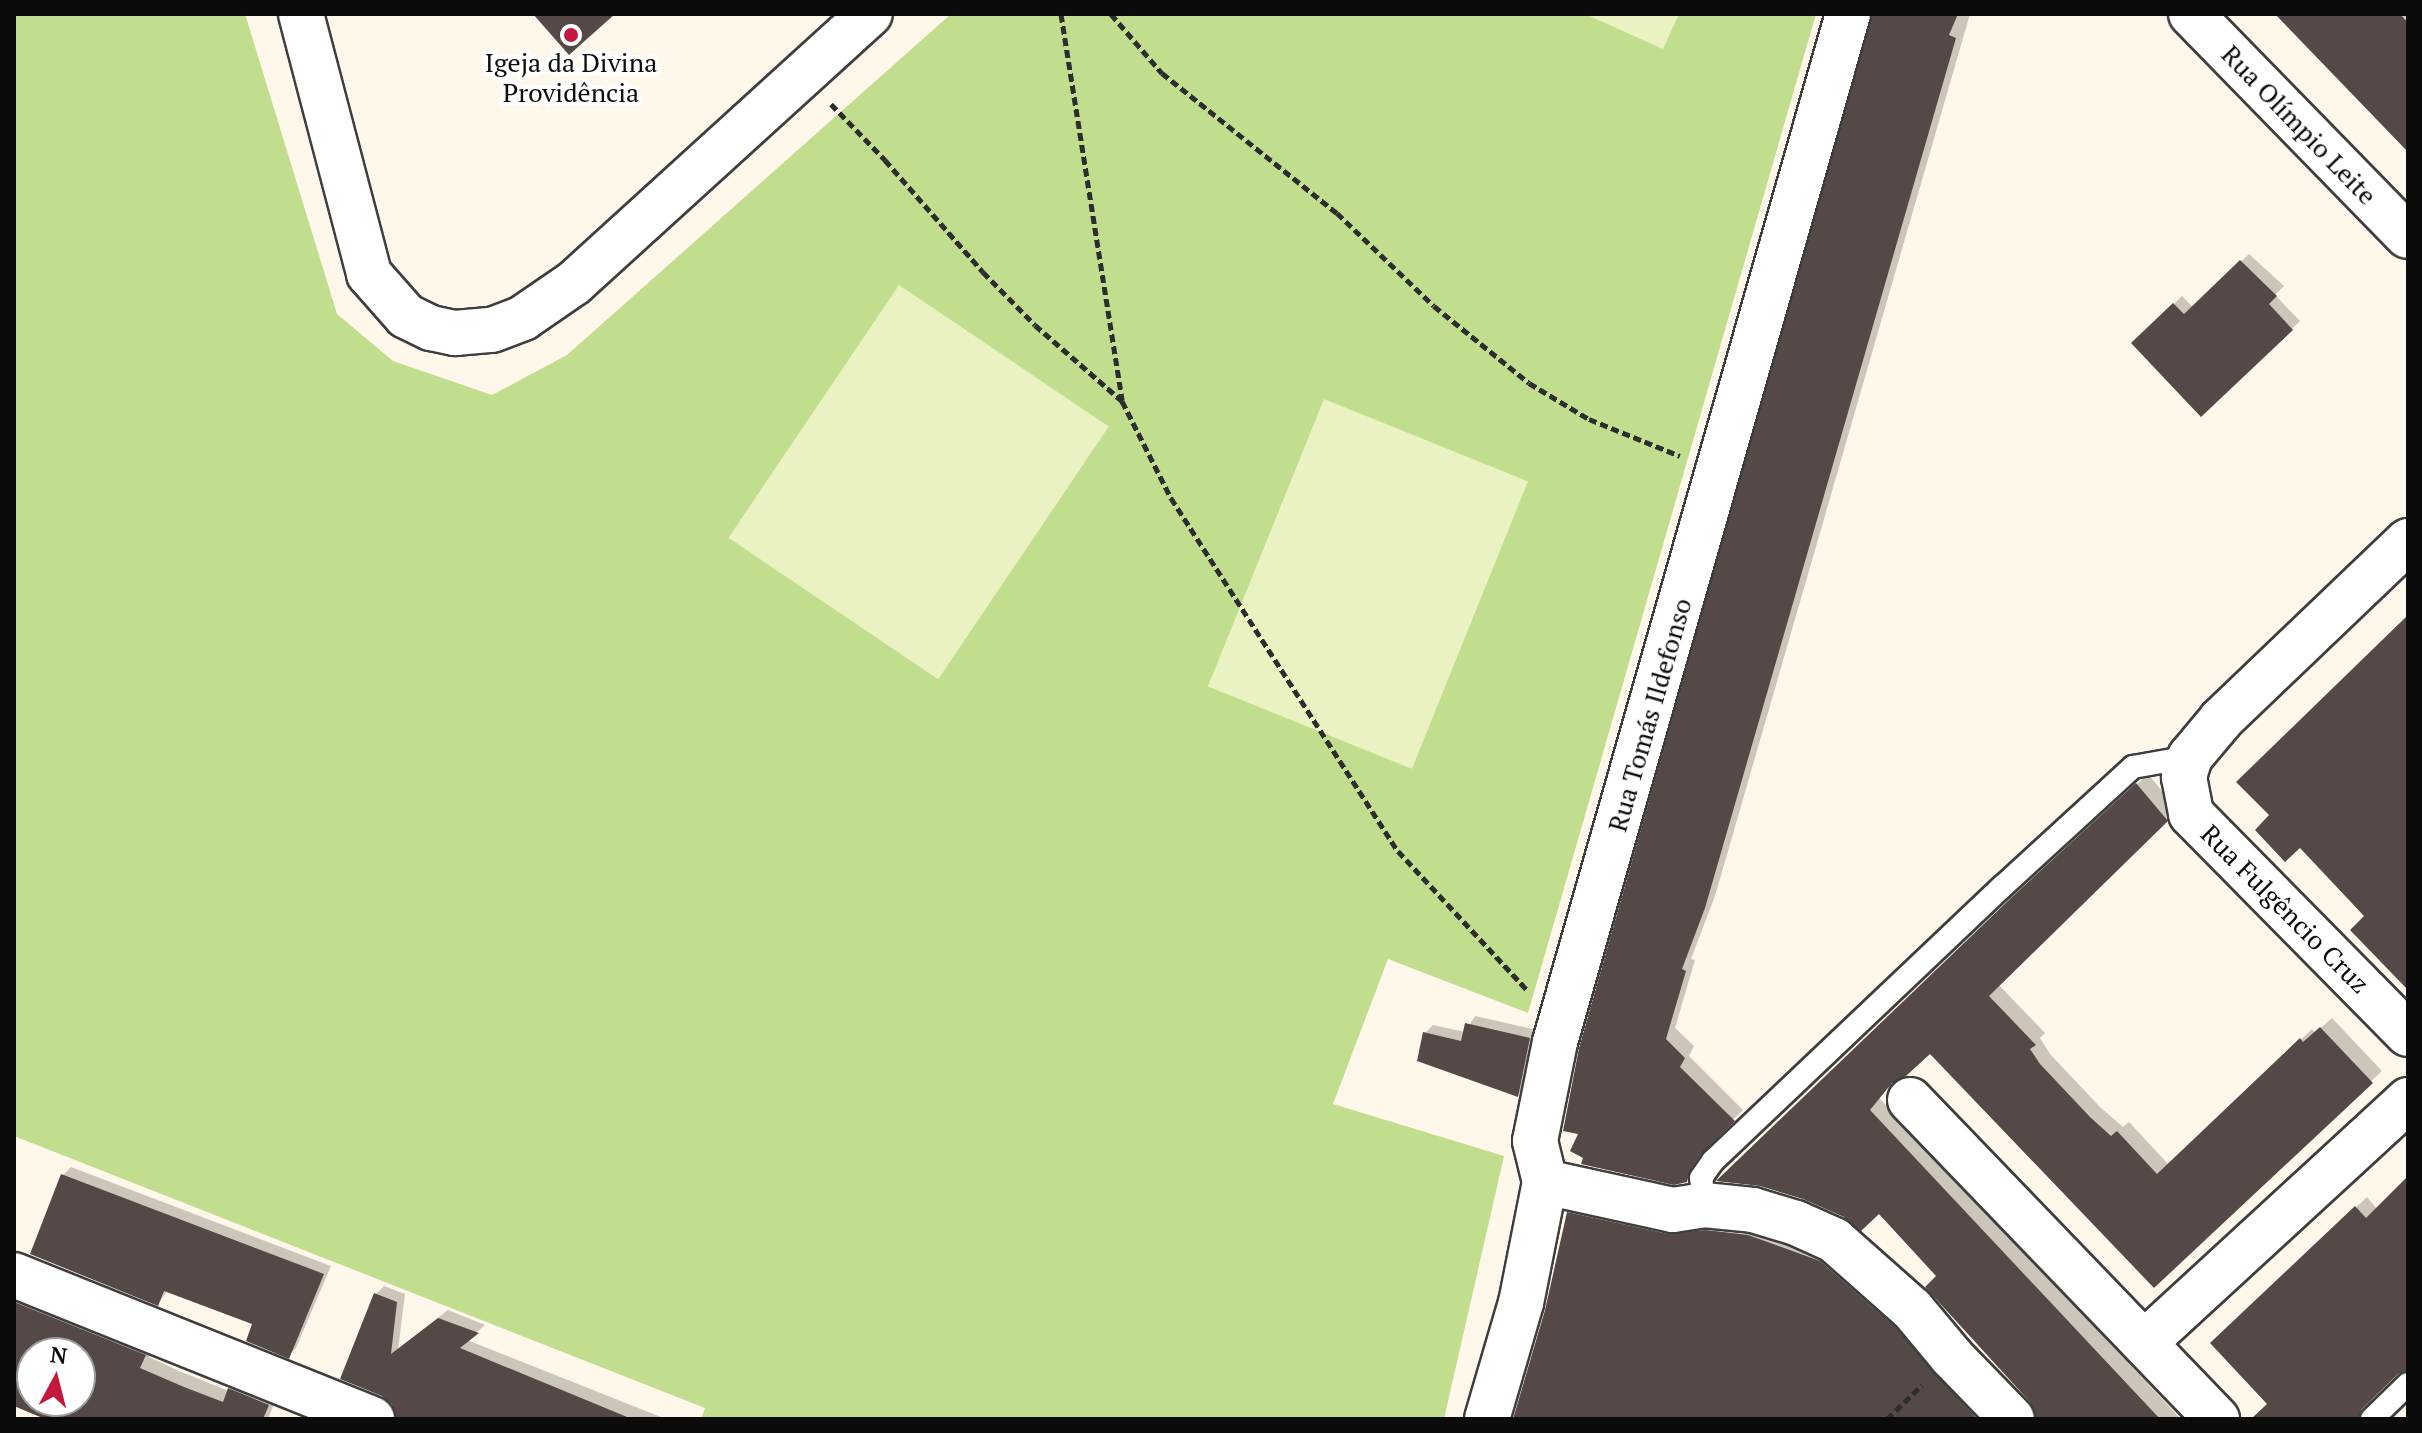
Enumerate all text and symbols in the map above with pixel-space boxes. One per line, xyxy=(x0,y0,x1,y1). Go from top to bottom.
marker: Igeja da Divina Providência xyxy=(562,26,580,44)
street label: Rua Olímpio Leite xyxy=(2215,39,2383,211)
place label: Igeja da Divina Providência xyxy=(485,47,657,108)
street label: Rua Tomás Ildefonso xyxy=(1602,595,1698,835)
street label: Rua Fulgêncio Cruz xyxy=(2194,818,2376,1000)
north arrow xyxy=(16,1337,96,1417)
text: N xyxy=(49,1339,69,1370)

